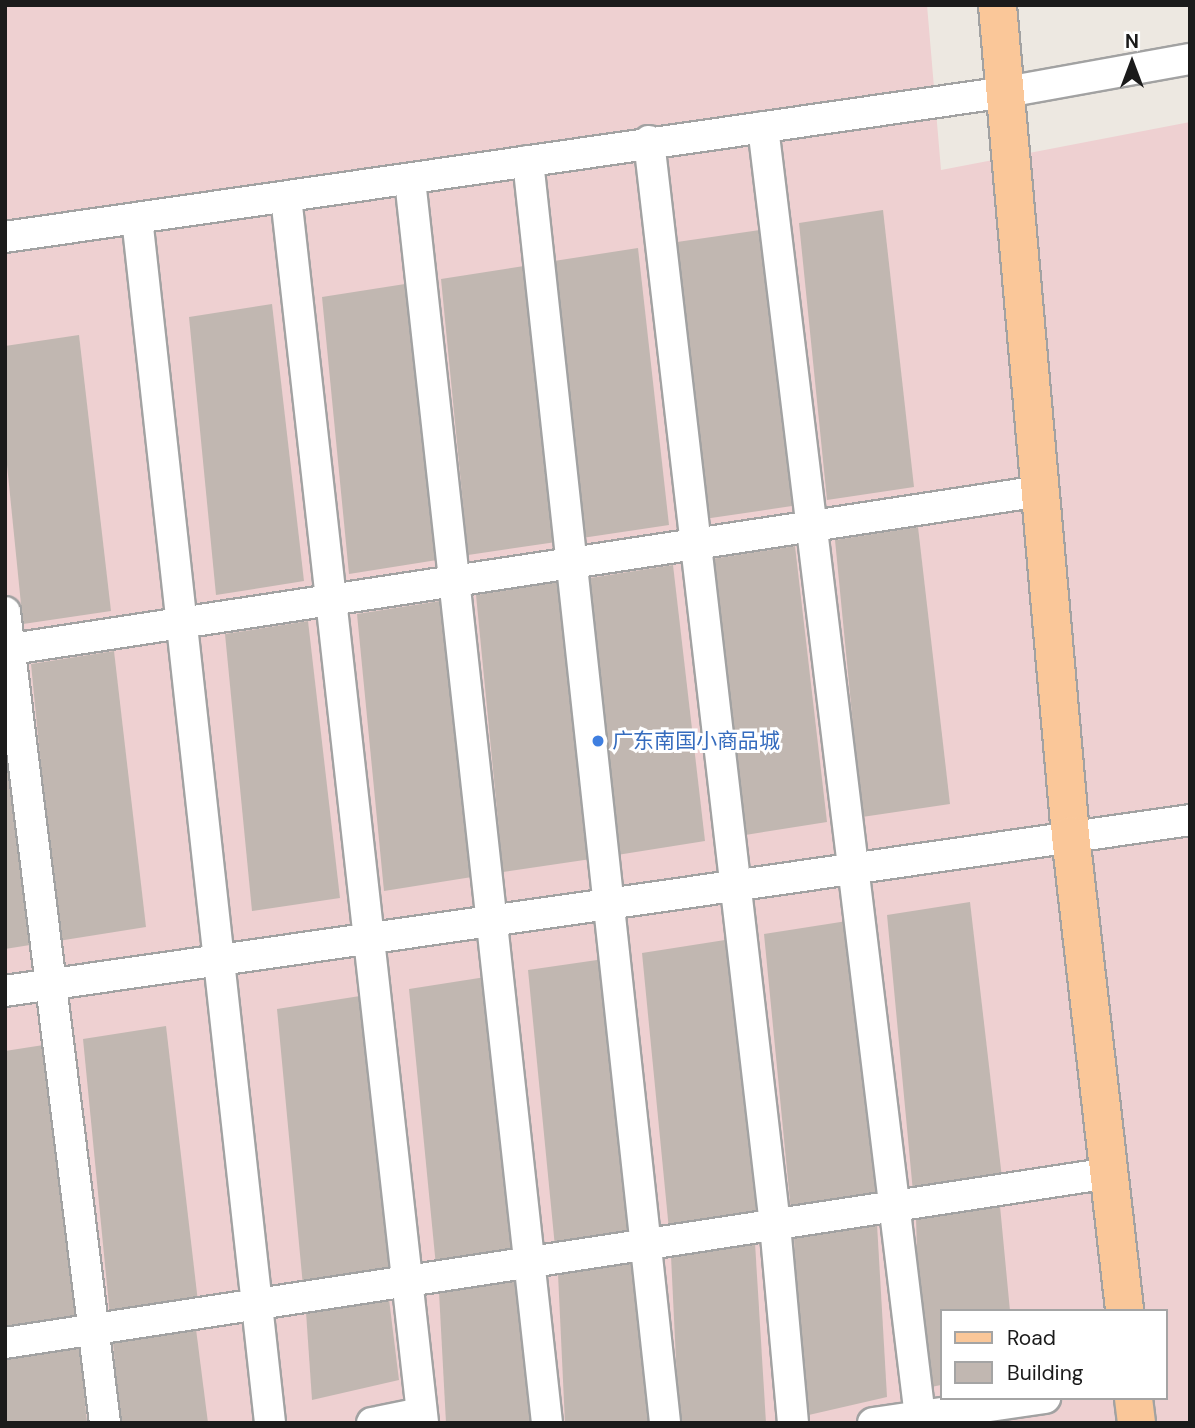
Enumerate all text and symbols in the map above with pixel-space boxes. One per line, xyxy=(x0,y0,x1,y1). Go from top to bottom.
north arrow xyxy=(1097,28,1167,98)
text: N xyxy=(1125,29,1139,54)
place label: 广东南国小商品城 xyxy=(612,728,780,754)
marker: 广东南国小商品城 xyxy=(590,733,606,749)
legend xyxy=(940,1309,1167,1400)
text: Road xyxy=(1007,1324,1056,1352)
text: Building xyxy=(1007,1359,1083,1387)

